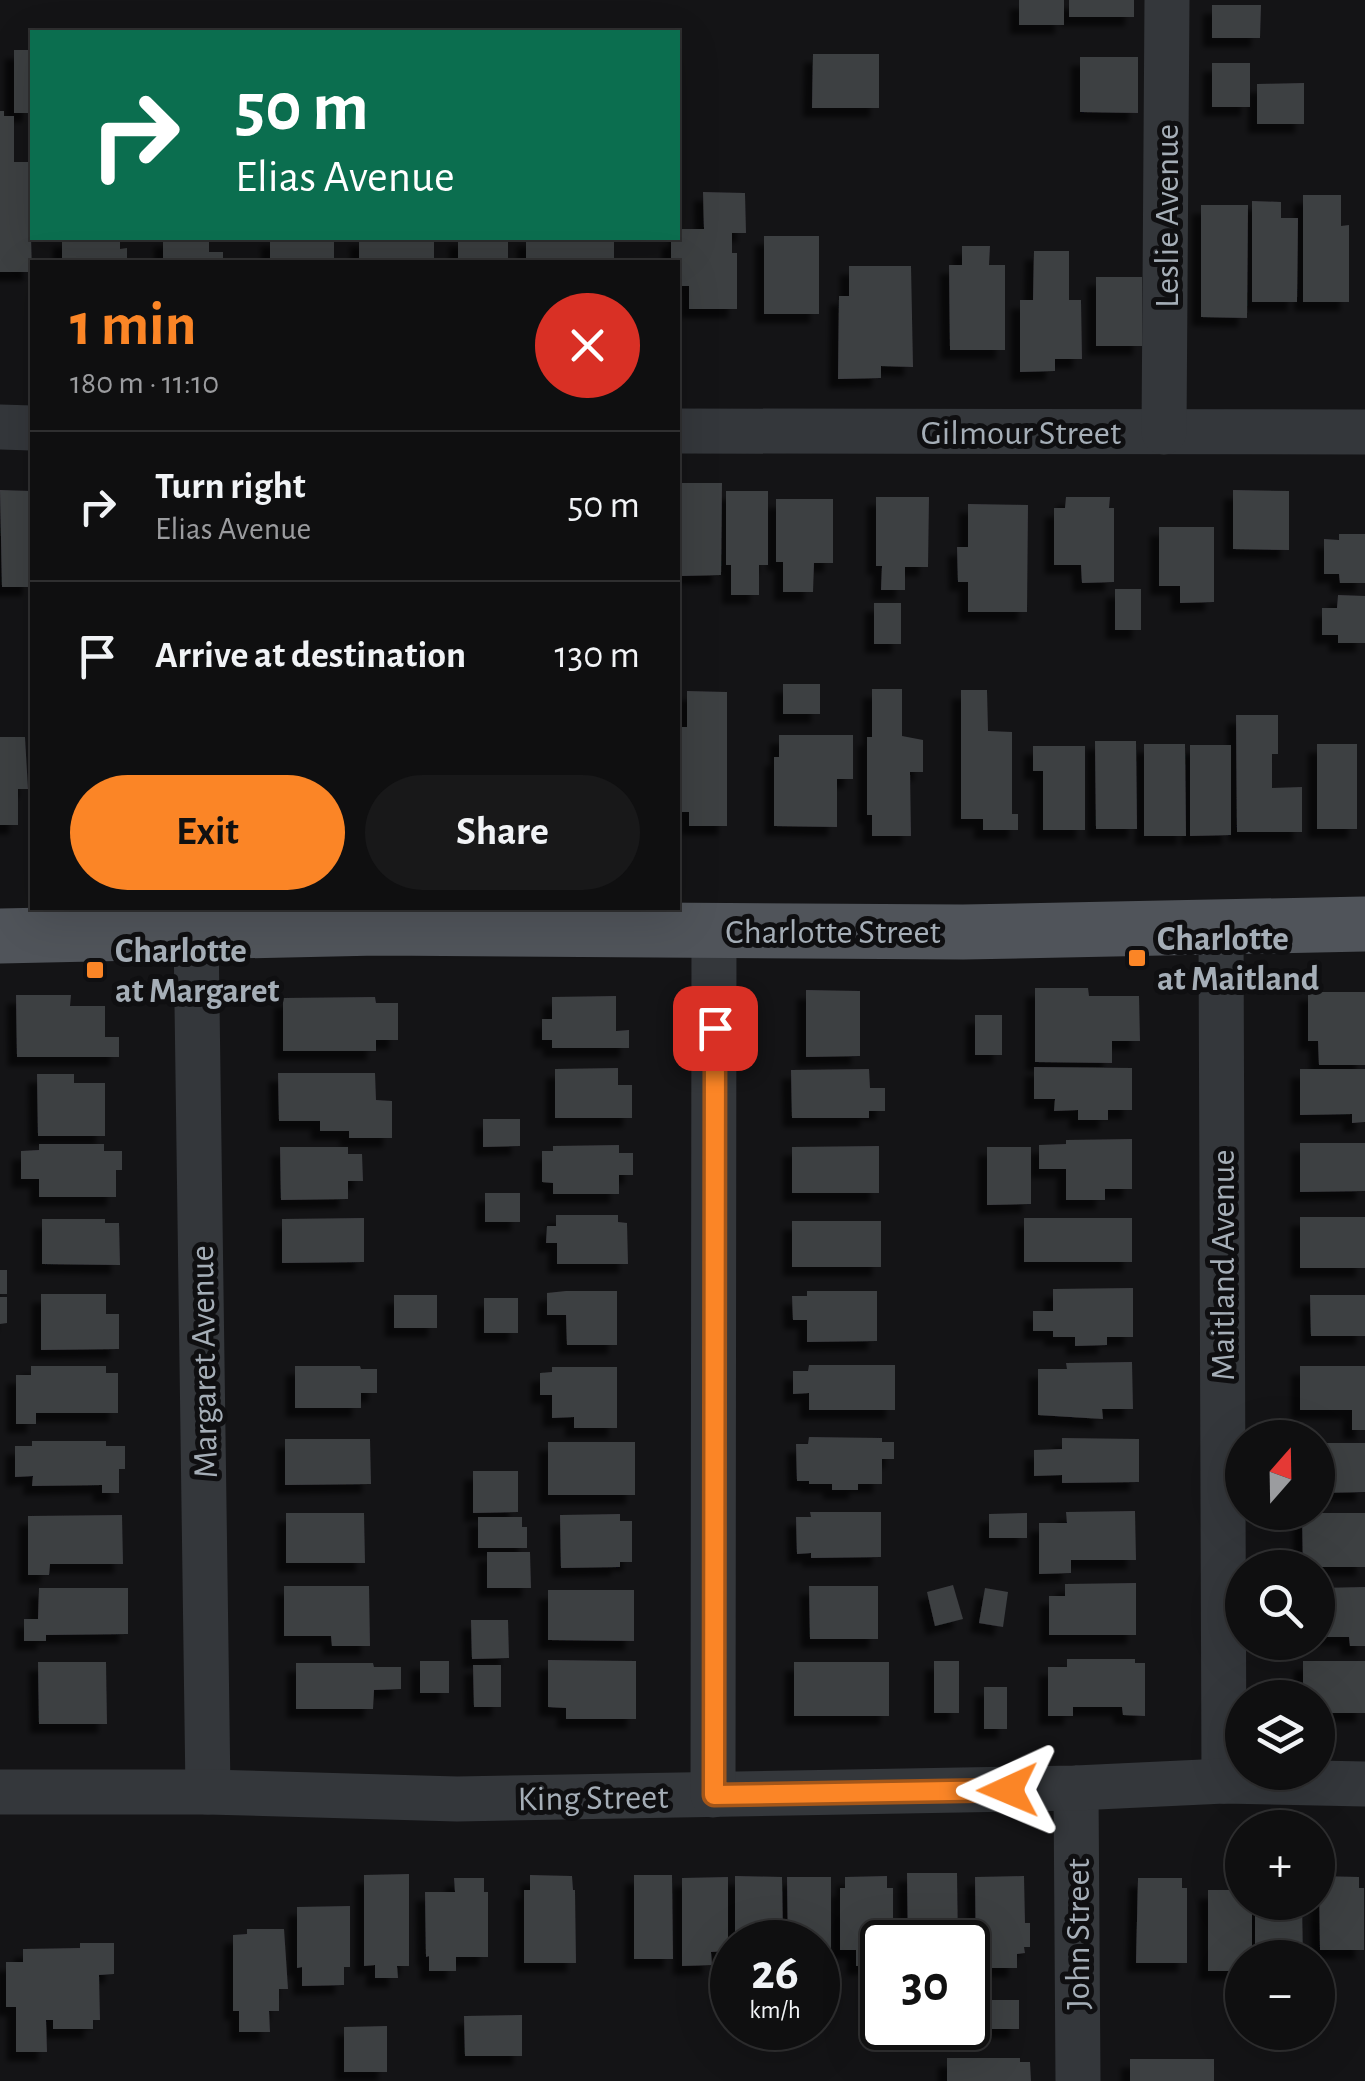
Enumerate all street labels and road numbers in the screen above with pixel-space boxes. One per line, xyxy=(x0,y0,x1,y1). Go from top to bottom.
street label: Leslie Avenue xyxy=(1150,124,1185,308)
street label: Gilmour Street xyxy=(921,416,1121,451)
street label: Charlotte Street xyxy=(725,915,941,950)
street label: Maitland Avenue xyxy=(1206,1149,1241,1381)
street label: Margaret Avenue xyxy=(185,1245,224,1479)
street label: King Street xyxy=(517,1780,669,1817)
street label: John Street xyxy=(1061,1858,1096,2010)

